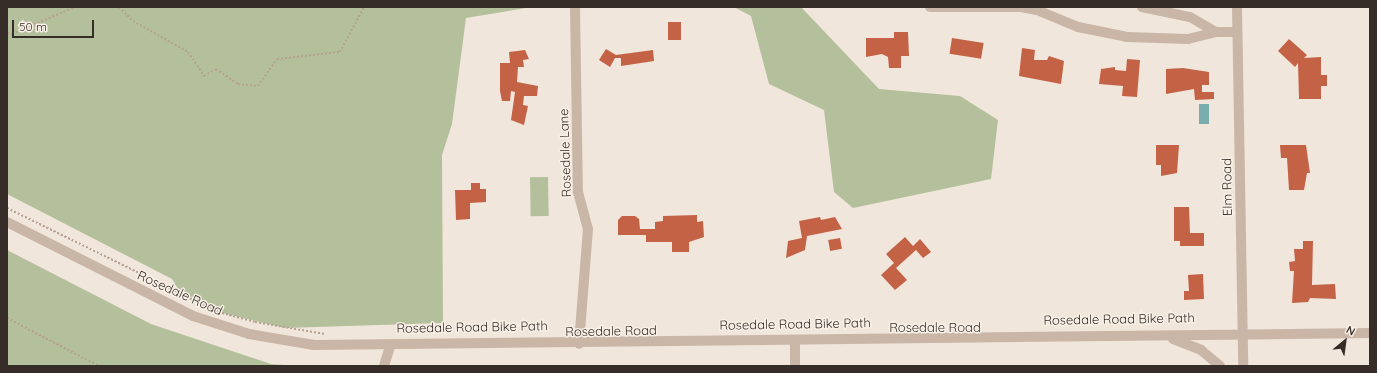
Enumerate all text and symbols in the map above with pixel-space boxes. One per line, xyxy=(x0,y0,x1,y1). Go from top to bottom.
scale bar xyxy=(14,12,96,38)
text: 50 m xyxy=(19,19,47,34)
street label: Rosedale Lane xyxy=(556,108,574,198)
street label: Elm Road xyxy=(1219,158,1235,216)
street label: Rosedale Road xyxy=(135,267,225,319)
street label: Rosedale Road Bike Path xyxy=(1043,310,1195,328)
street label: Rosedale Road Bike Path xyxy=(719,315,871,333)
street label: Rosedale Road Bike Path xyxy=(396,318,548,336)
street label: Rosedale Road xyxy=(889,319,981,335)
north arrow xyxy=(1325,321,1365,361)
street label: Rosedale Road xyxy=(565,322,657,340)
text: N xyxy=(1344,322,1358,339)

